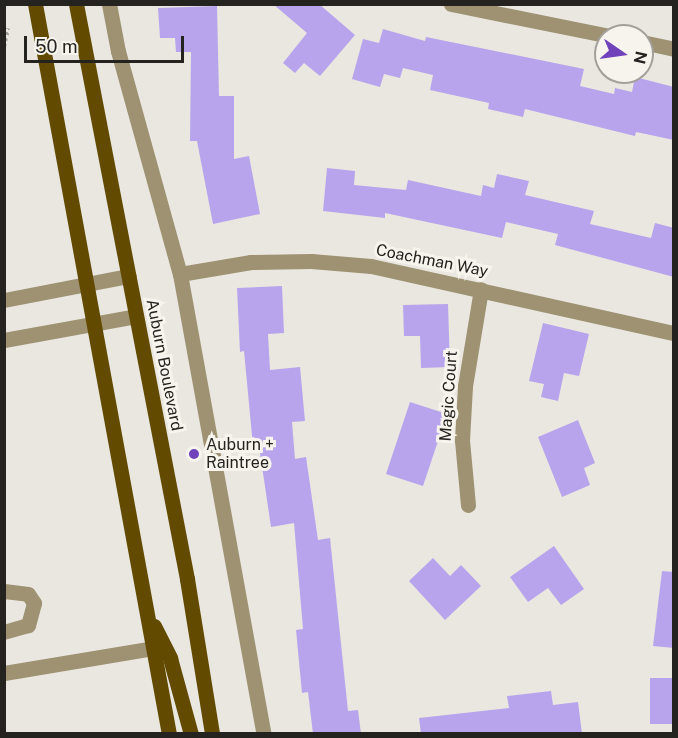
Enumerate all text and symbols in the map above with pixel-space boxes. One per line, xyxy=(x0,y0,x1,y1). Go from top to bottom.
scale bar xyxy=(27,24,188,62)
north arrow xyxy=(594,24,654,84)
text: 50 m xyxy=(35,36,78,57)
text: N xyxy=(629,49,651,66)
street label: Coachman Way xyxy=(374,241,490,281)
street label: Auburn Boulevard xyxy=(142,297,186,433)
street label: Magic Court xyxy=(436,350,462,442)
place label: Auburn + Raintree xyxy=(206,435,274,473)
marker: Auburn + Raintree xyxy=(187,447,201,461)

